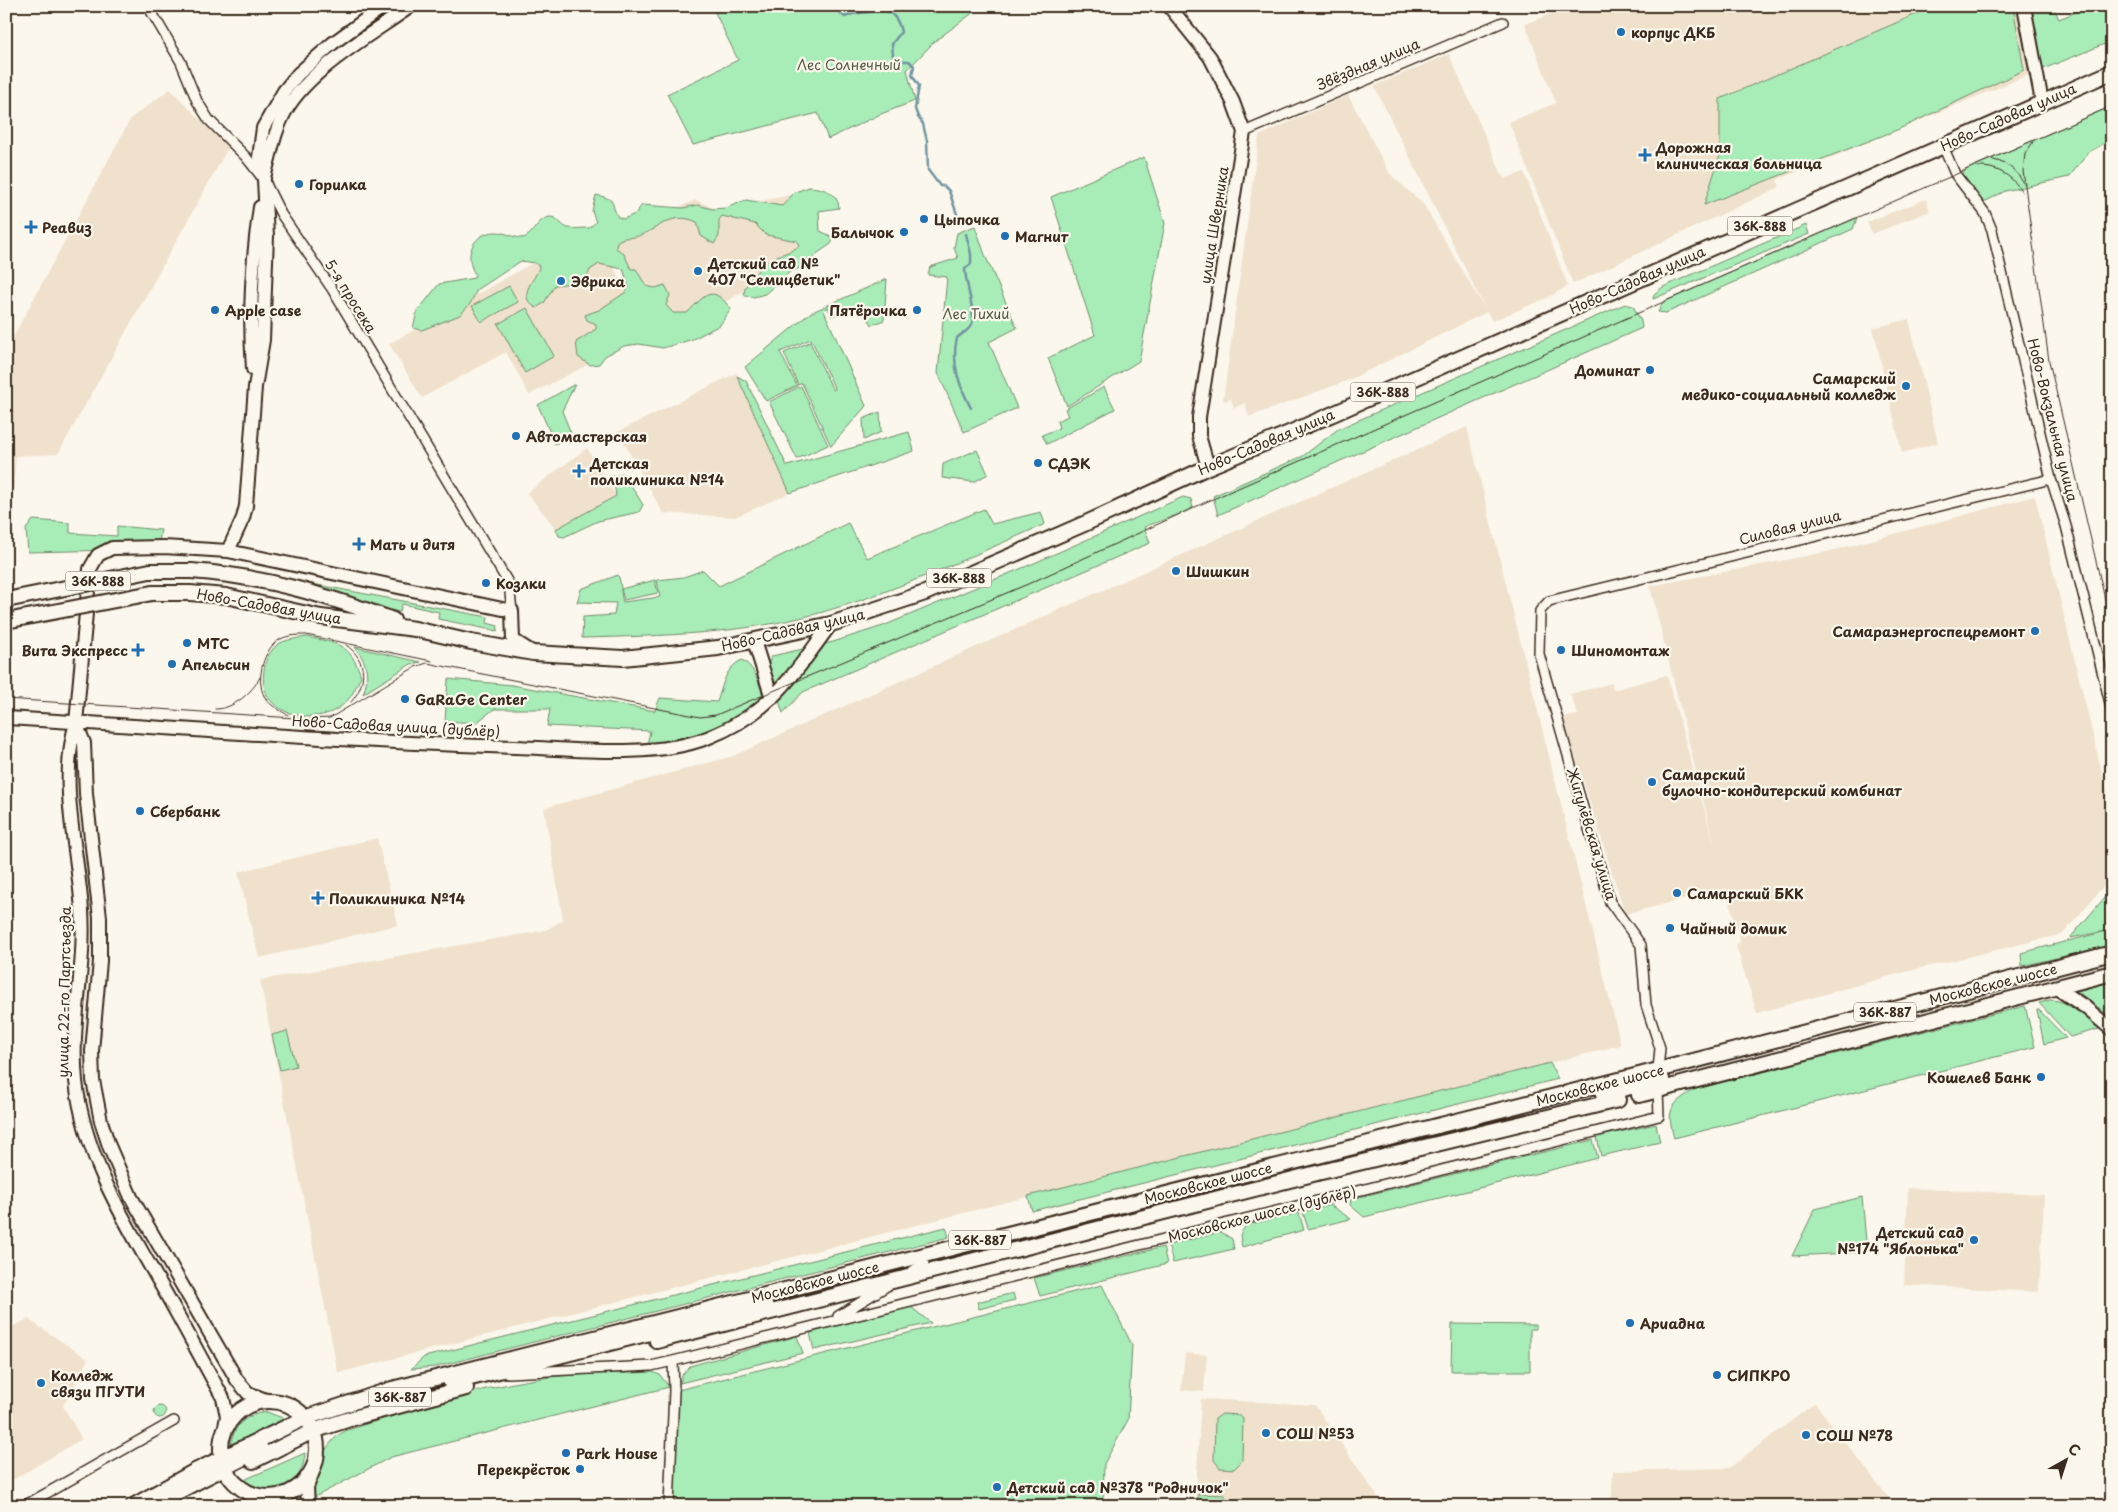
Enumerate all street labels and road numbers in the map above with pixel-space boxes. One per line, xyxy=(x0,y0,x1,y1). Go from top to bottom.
street label: Звёздная улица xyxy=(1313,33,1423,95)
street label: Ново-Садовая улица xyxy=(1937,78,2079,156)
street label: улица Шверника xyxy=(1194,165,1234,285)
road number: 36К-888 xyxy=(1728,217,1792,236)
street label: Ново-Садовая улица xyxy=(1566,241,1708,319)
street label: 5-я просека xyxy=(320,255,382,337)
street label: Ново-Вокзальная улица xyxy=(2022,336,2084,504)
road number: 36К-888 xyxy=(1350,382,1416,402)
street label: Ново-Садовая улица xyxy=(1194,404,1338,480)
street label: Силовая улица xyxy=(1737,504,1843,550)
road number: 36К-888 xyxy=(926,568,992,588)
road number: 36К-888 xyxy=(66,572,130,590)
street label: Ново-Садовая улица xyxy=(195,583,343,629)
street label: Ново-Садовая улица xyxy=(719,603,867,657)
street label: Ново-Садовая улица (дублёр) xyxy=(291,710,501,742)
street label: Жигулёвская улица xyxy=(1562,764,1622,903)
street label: улица 22-го Партсъезда xyxy=(52,906,76,1078)
street label: Московское шоссе xyxy=(1927,958,2059,1010)
road number: 36К-887 xyxy=(1854,1002,1916,1022)
street label: Московское шоссе xyxy=(1534,1059,1666,1111)
street label: Московское шоссе xyxy=(1142,1157,1274,1209)
street label: Московское шоссе (дублёр) xyxy=(1166,1180,1358,1248)
road number: 36К-887 xyxy=(949,1230,1011,1250)
street label: Московское шоссе xyxy=(749,1256,881,1308)
road number: 36К-887 xyxy=(369,1388,431,1406)

